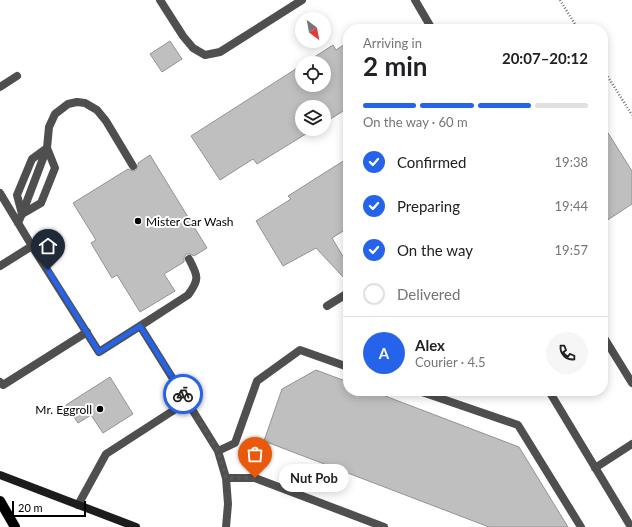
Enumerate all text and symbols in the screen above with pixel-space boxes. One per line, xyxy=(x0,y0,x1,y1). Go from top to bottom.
north arrow xyxy=(295,12,331,48)
map controls xyxy=(295,12,331,136)
text: Arriving in xyxy=(363,35,422,51)
text: 20:07–20:12 xyxy=(502,49,588,67)
text: 2 min xyxy=(363,50,427,82)
button: locate xyxy=(295,56,331,92)
button: layers xyxy=(295,100,331,136)
text: On the way · 60 m xyxy=(363,114,468,130)
icon: check xyxy=(363,151,385,173)
text: Confirmed xyxy=(397,153,466,171)
text: 19:38 xyxy=(555,154,588,170)
icon: check xyxy=(363,195,385,217)
text: Preparing xyxy=(397,197,460,215)
text: 19:44 xyxy=(555,198,588,214)
place label: Mister Car Wash xyxy=(146,214,234,229)
marker: Mister Car Wash xyxy=(133,216,143,226)
pin xyxy=(31,229,65,270)
icon: home xyxy=(37,235,59,257)
icon: check xyxy=(363,239,385,261)
text: On the way xyxy=(397,241,473,259)
text: 19:57 xyxy=(555,242,588,258)
text: Delivered xyxy=(397,285,460,303)
button: phone xyxy=(546,332,588,374)
text: Alex xyxy=(415,336,445,354)
text: A xyxy=(379,344,389,362)
text: Courier · 4.5 xyxy=(415,354,486,370)
courier xyxy=(163,374,203,414)
icon: bike xyxy=(172,383,194,405)
place label: Mr. Eggroll xyxy=(35,402,92,417)
marker: Mr. Eggroll xyxy=(95,404,105,414)
pin xyxy=(238,437,272,478)
icon: bag xyxy=(244,443,266,465)
callout: Nut Pob xyxy=(279,464,349,492)
text: Nut Pob xyxy=(290,470,338,486)
scale bar xyxy=(12,499,86,518)
text: 20 m xyxy=(18,501,43,514)

